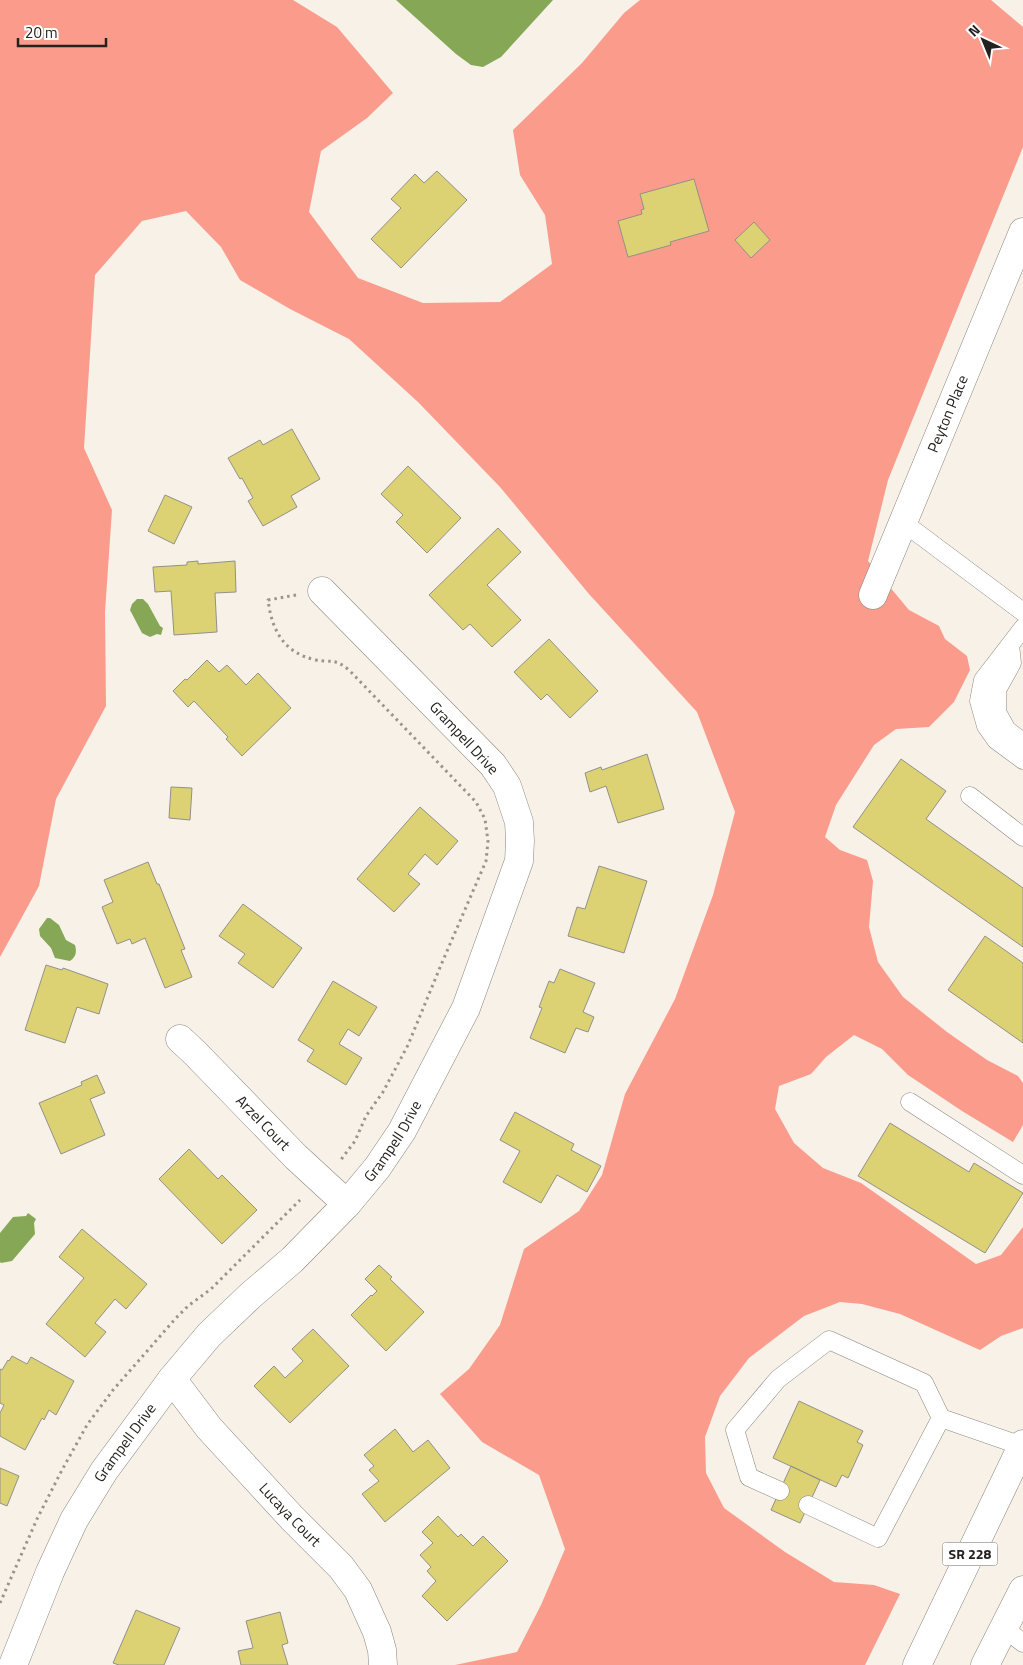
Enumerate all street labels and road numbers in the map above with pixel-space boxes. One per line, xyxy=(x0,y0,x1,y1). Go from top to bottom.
street label: Peyton Place xyxy=(921,371,974,456)
street label: Grampell Drive xyxy=(424,696,504,780)
street label: Arzel Court xyxy=(231,1090,296,1156)
street label: Grampell Drive xyxy=(358,1096,427,1187)
street label: Grampell Drive xyxy=(88,1398,161,1486)
street label: Lucaya Court xyxy=(254,1477,327,1552)
road number: SR 228 xyxy=(942,1542,998,1566)

